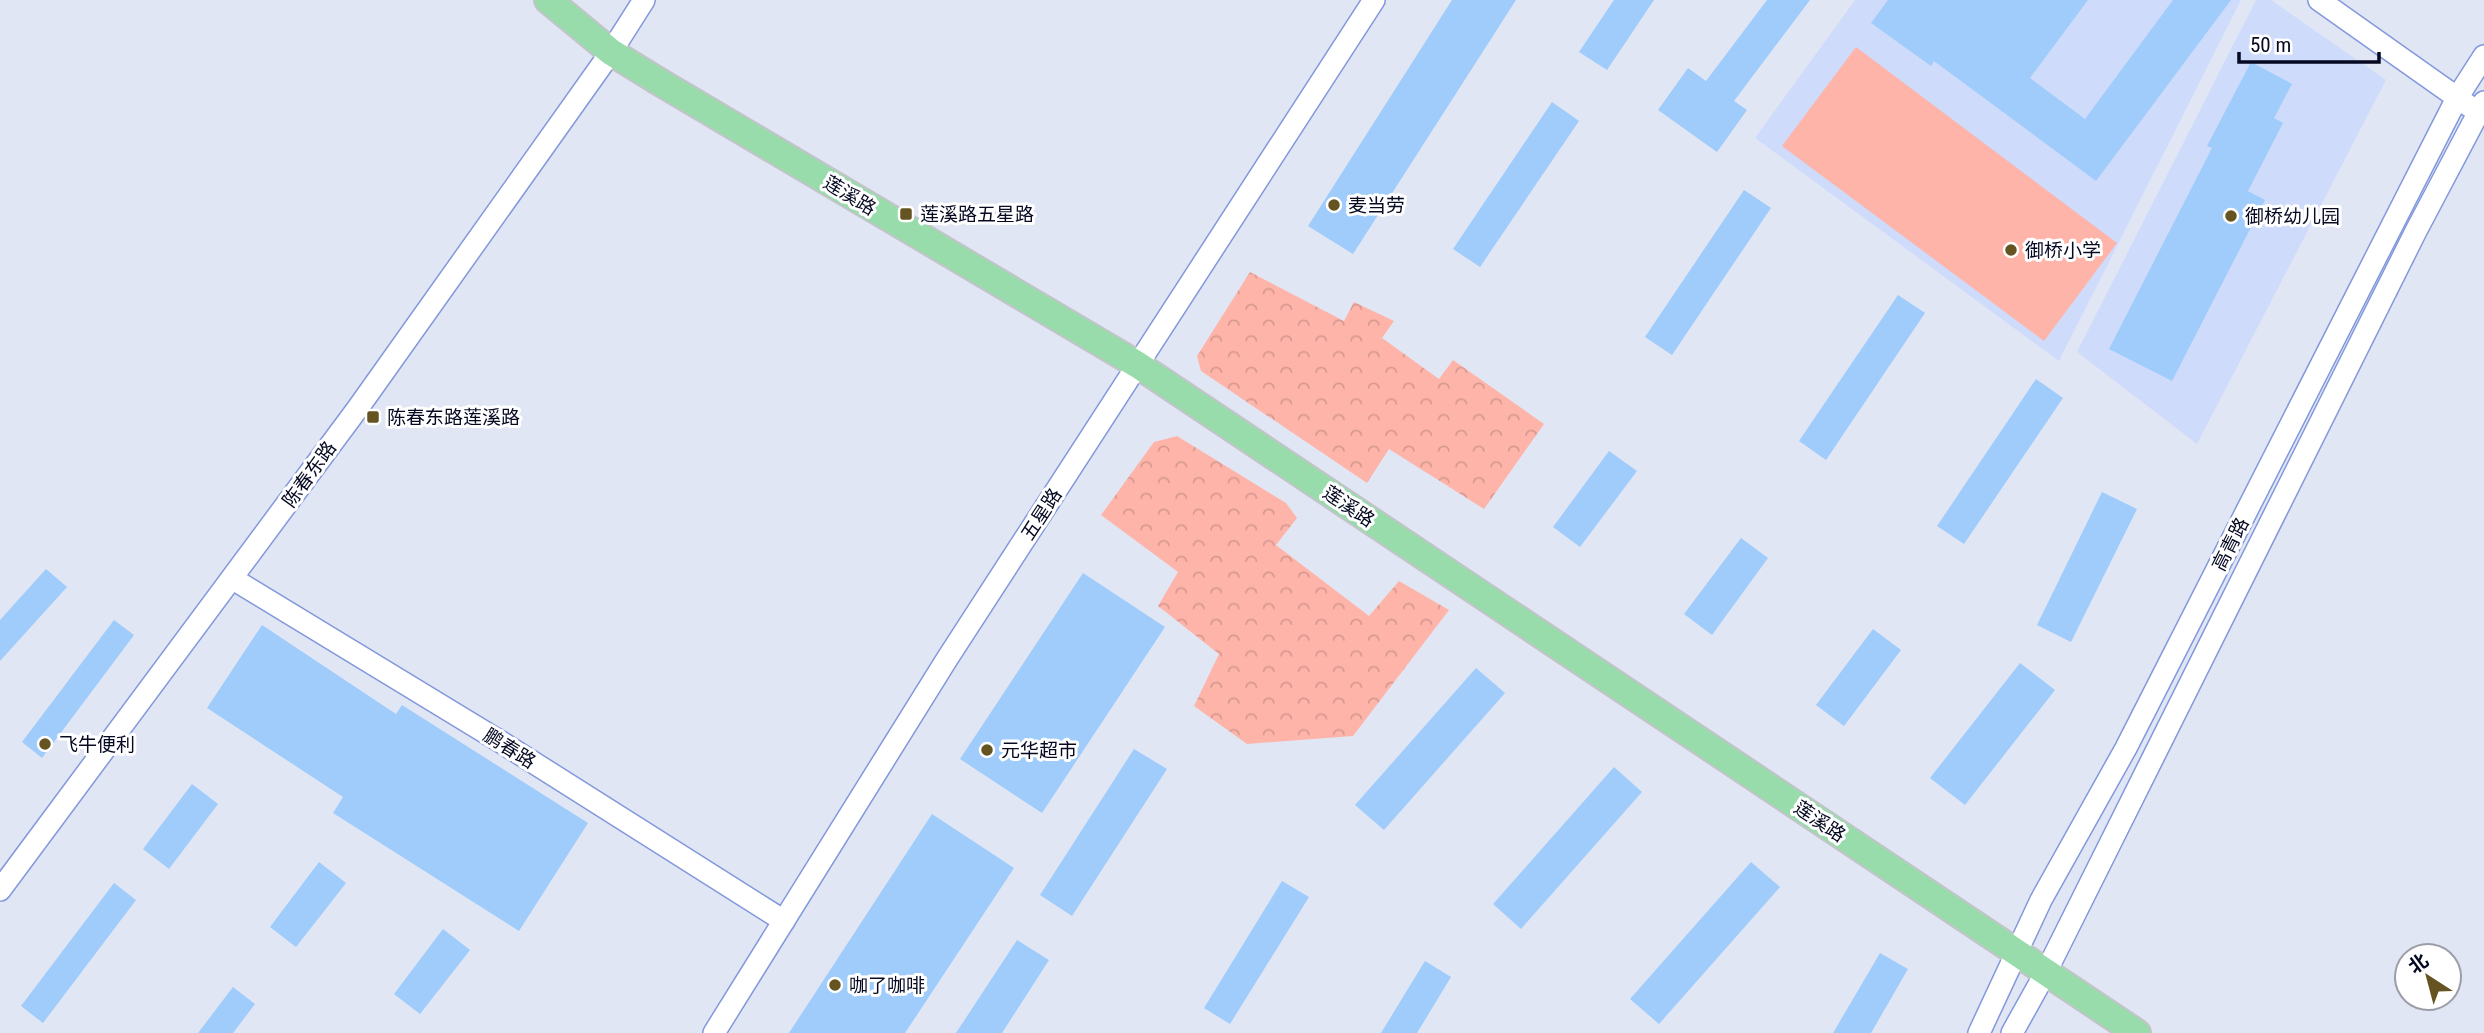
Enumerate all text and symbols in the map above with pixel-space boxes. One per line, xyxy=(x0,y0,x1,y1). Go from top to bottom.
scale bar xyxy=(2239,21,2379,65)
text: 50 m xyxy=(2250,33,2291,57)
street label: 莲溪路 xyxy=(819,171,880,220)
place label: 麦当劳 xyxy=(1348,194,1405,217)
marker: 麦当劳 xyxy=(1326,197,1342,213)
place label: 莲溪路五星路 xyxy=(920,203,1034,226)
place label: 御桥幼儿园 xyxy=(2245,205,2340,228)
marker: 莲溪路五星路 xyxy=(898,206,914,222)
marker: 御桥幼儿园 xyxy=(2223,208,2239,224)
place label: 御桥小学 xyxy=(2025,239,2101,262)
marker: 御桥小学 xyxy=(2003,242,2019,258)
place label: 陈春东路莲溪路 xyxy=(387,406,520,429)
marker: 陈春东路莲溪路 xyxy=(365,409,381,425)
street label: 陈春东路 xyxy=(278,437,341,512)
street label: 莲溪路 xyxy=(1319,481,1379,532)
street label: 五星路 xyxy=(1016,484,1067,544)
street label: 高青路 xyxy=(2207,514,2254,575)
street label: 鹏春路 xyxy=(479,724,540,773)
place label: 飞牛便利 xyxy=(59,733,135,756)
marker: 飞牛便利 xyxy=(37,736,53,752)
place label: 元华超市 xyxy=(1001,739,1077,762)
marker: 元华超市 xyxy=(979,742,995,758)
street label: 莲溪路 xyxy=(1790,796,1850,847)
north arrow xyxy=(2393,942,2463,1012)
text: 北 xyxy=(2404,949,2433,979)
place label: 咖了咖啡 xyxy=(849,974,925,997)
marker: 咖了咖啡 xyxy=(827,977,843,993)

